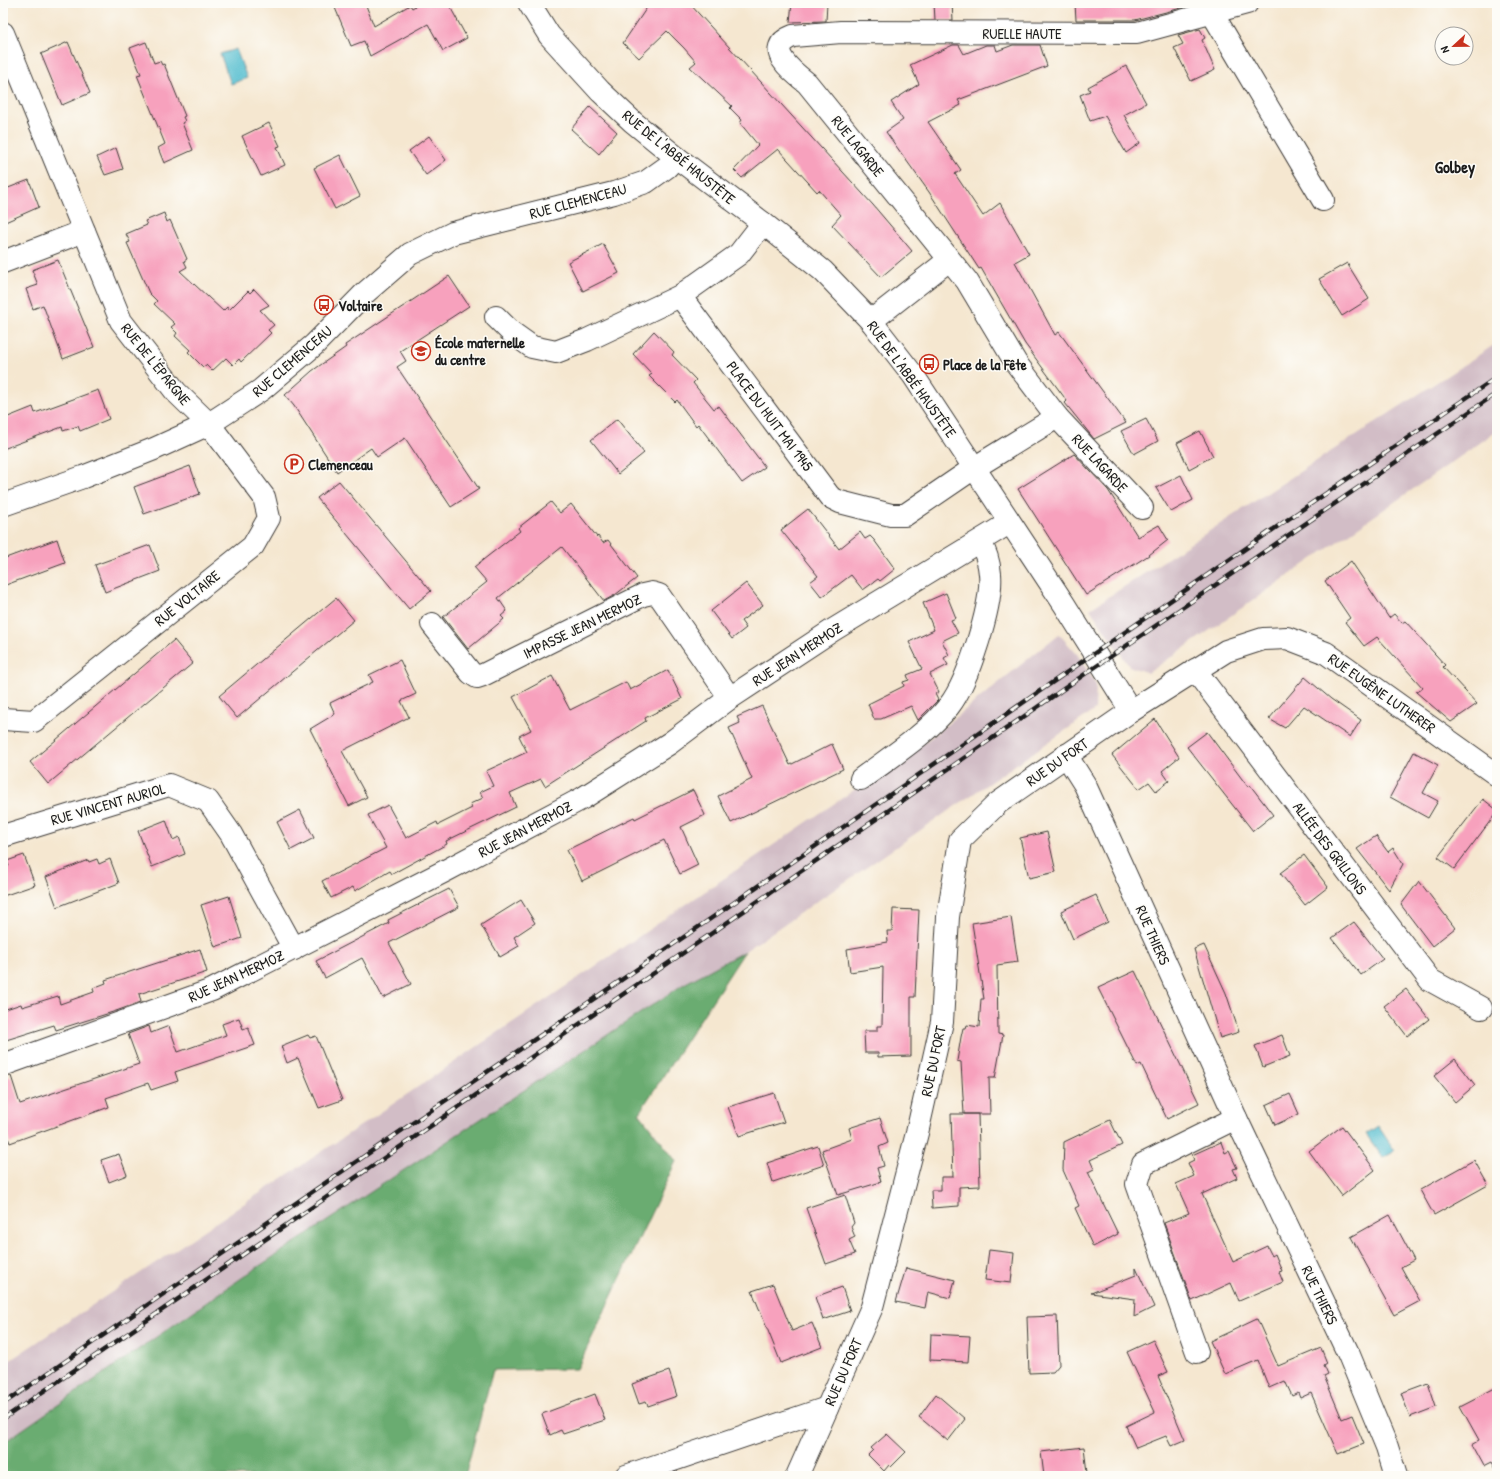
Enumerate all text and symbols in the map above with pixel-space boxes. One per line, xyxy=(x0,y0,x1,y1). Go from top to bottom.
street label: RUELLE HAUTE xyxy=(982,23,1062,44)
north arrow xyxy=(1434,26,1474,66)
text: N xyxy=(1437,44,1452,55)
street label: RUE DE L'ABBÉ HAUSTÊTE xyxy=(618,105,740,209)
street label: RUE LAGARDE xyxy=(827,111,889,181)
district label: Golbey xyxy=(1435,155,1476,179)
street label: RUE CLEMENCEAU xyxy=(527,178,629,224)
bus stop icon: Voltaire xyxy=(313,294,335,316)
place label: Voltaire xyxy=(338,295,383,316)
street label: RUE DE L'ABBÉ HAUSTÊTE xyxy=(862,316,962,442)
street label: RUE DE L'ÉPARGNE xyxy=(116,318,196,410)
street label: RUE CLEMENCEAU xyxy=(248,320,336,402)
place label: École maternelle du centre xyxy=(435,332,525,370)
school or university icon: École maternelle du centre xyxy=(410,340,432,362)
bus stop icon: Place de la Fête xyxy=(918,353,940,375)
place label: Place de la Fête xyxy=(943,354,1027,375)
street label: PLACE DU HUIT MAI 1945 xyxy=(722,357,819,476)
street label: RUE LAGARDE xyxy=(1067,429,1133,497)
parking icon: Clemenceau xyxy=(283,453,305,475)
place label: Clemenceau xyxy=(308,454,374,475)
street label: RUE VOLTAIRE xyxy=(150,565,225,631)
street label: IMPASSE JEAN MERMOZ xyxy=(519,588,645,664)
street label: RUE JEAN MERMOZ xyxy=(748,617,846,691)
street label: RUE EUGÈNE LUTHERER xyxy=(1324,648,1440,738)
street label: RUE DU FORT xyxy=(1022,732,1093,791)
street label: RUE VINCENT AURIOL xyxy=(48,778,168,830)
street label: RUE JEAN MERMOZ xyxy=(474,795,576,863)
street label: ALLÉE DES GRILLONS xyxy=(1288,797,1372,899)
street label: RUE THIERS xyxy=(1131,902,1175,968)
street label: RUE JEAN MERMOZ xyxy=(185,944,288,1007)
street label: RUE DU FORT xyxy=(915,1023,951,1098)
street label: RUE THIERS xyxy=(1297,1262,1343,1328)
street label: RUE DU FORT xyxy=(819,1334,868,1409)

